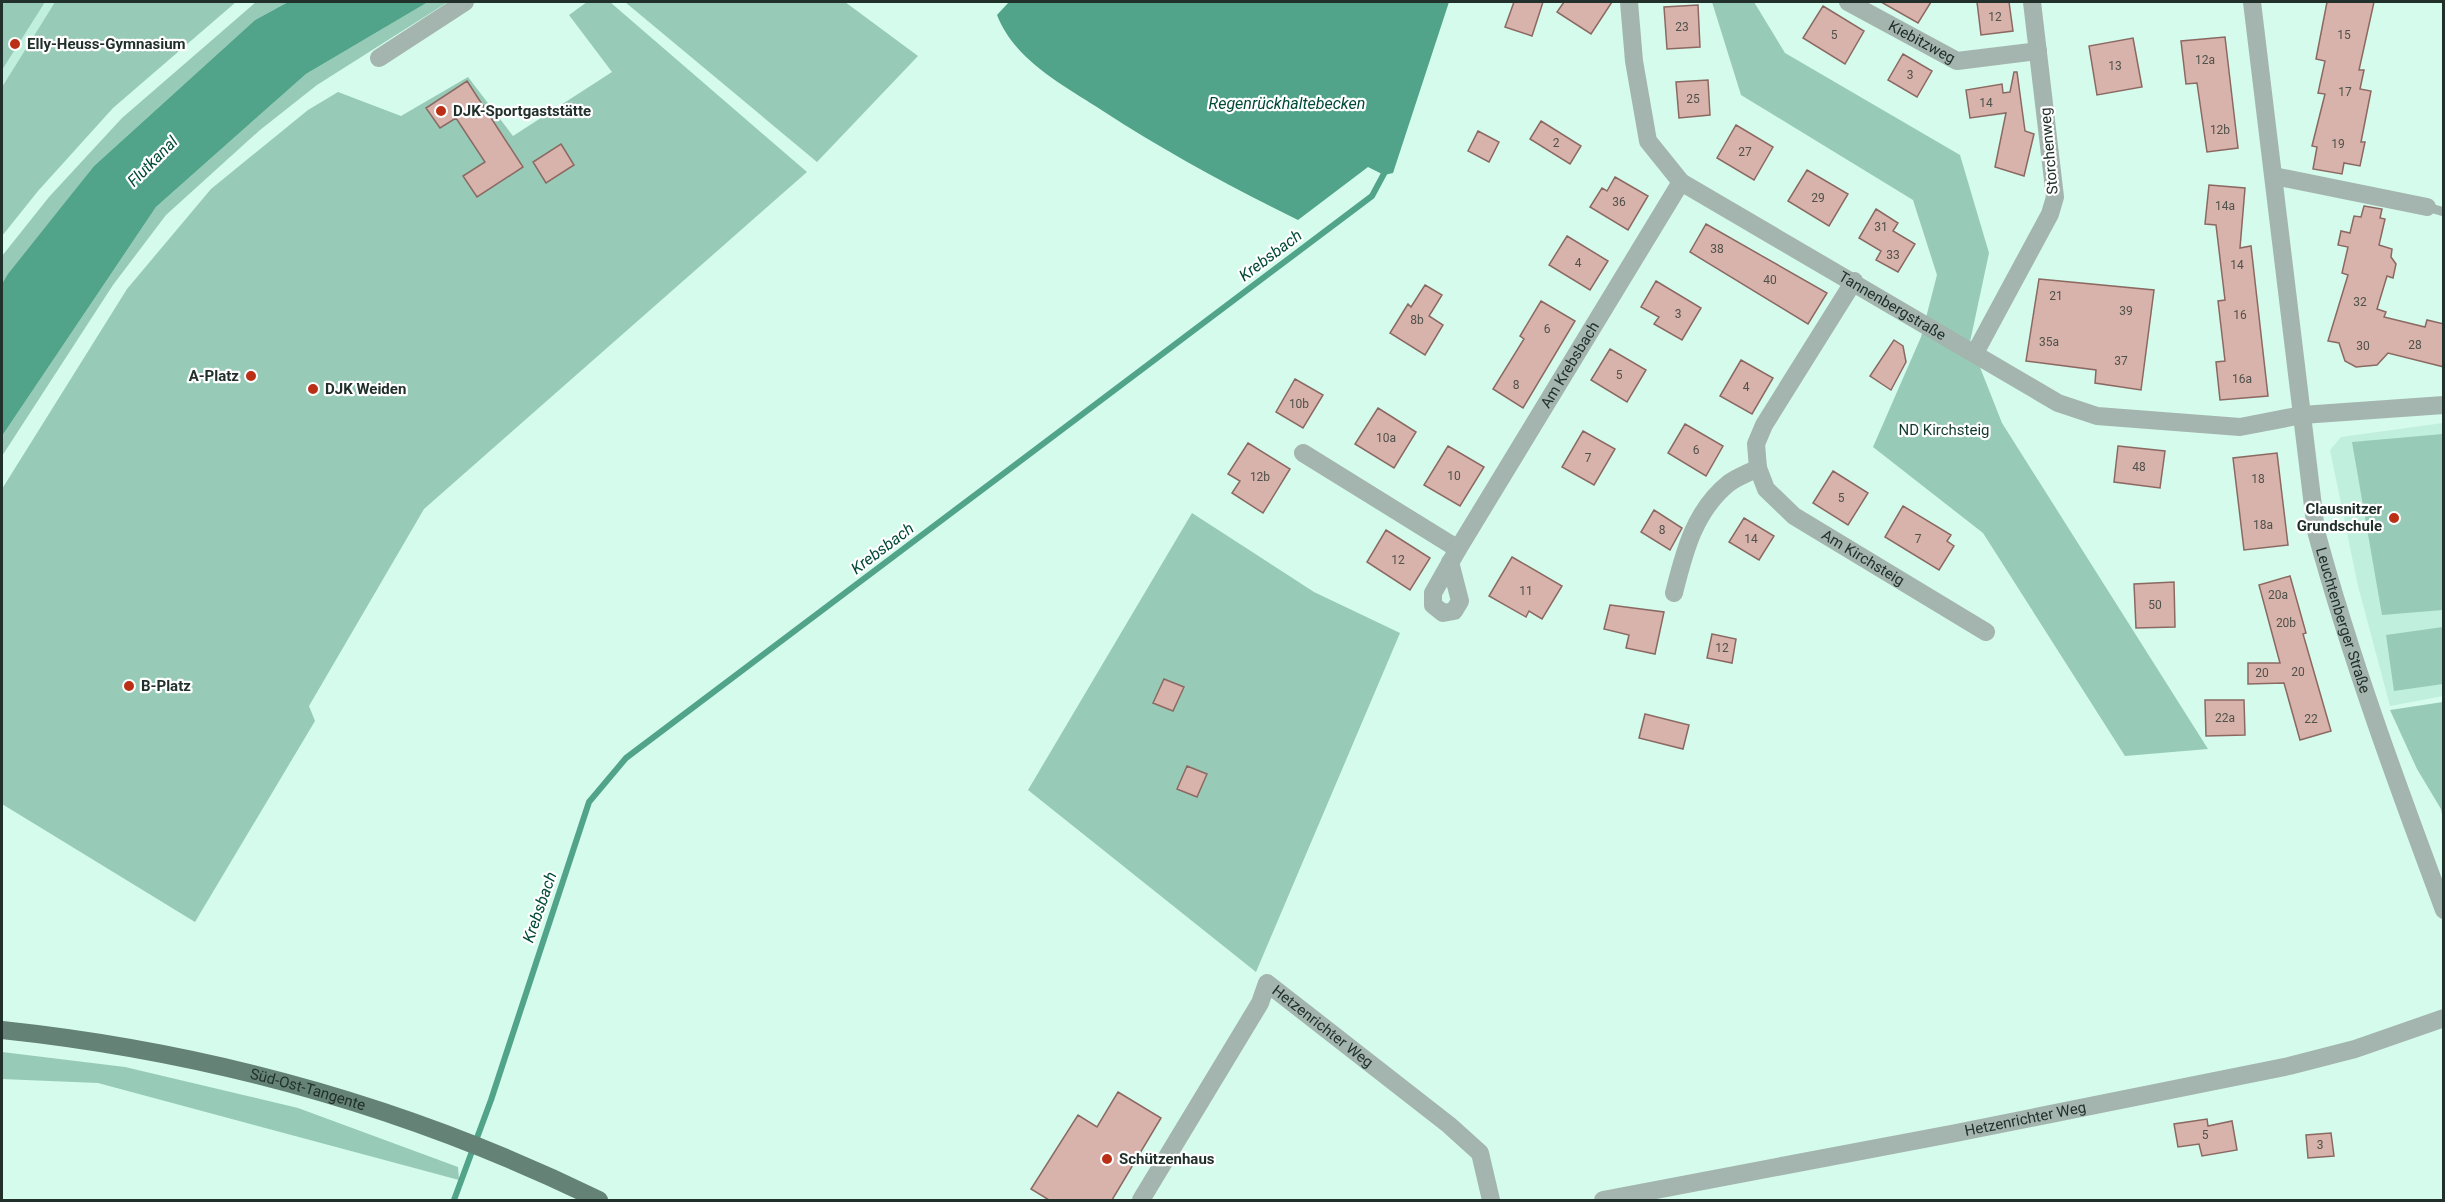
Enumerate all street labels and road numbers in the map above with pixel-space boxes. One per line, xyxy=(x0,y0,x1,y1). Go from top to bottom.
street label: Kiebitzweg xyxy=(1885,17,1958,67)
street label: Storchenweg xyxy=(2036,107,2062,195)
street label: Tannenbergstraße xyxy=(1835,267,1949,344)
street label: Am Krebsbach xyxy=(1537,318,1603,411)
street label: Am Kirchsteig xyxy=(1818,526,1908,590)
street label: Leuchtenberger Straße xyxy=(2312,545,2374,696)
street label: Hetzenrichter Weg xyxy=(1269,981,1377,1071)
street label: Süd-Ost-Tangente xyxy=(248,1065,368,1115)
street label: Hetzenrichter Weg xyxy=(1963,1098,2088,1140)

